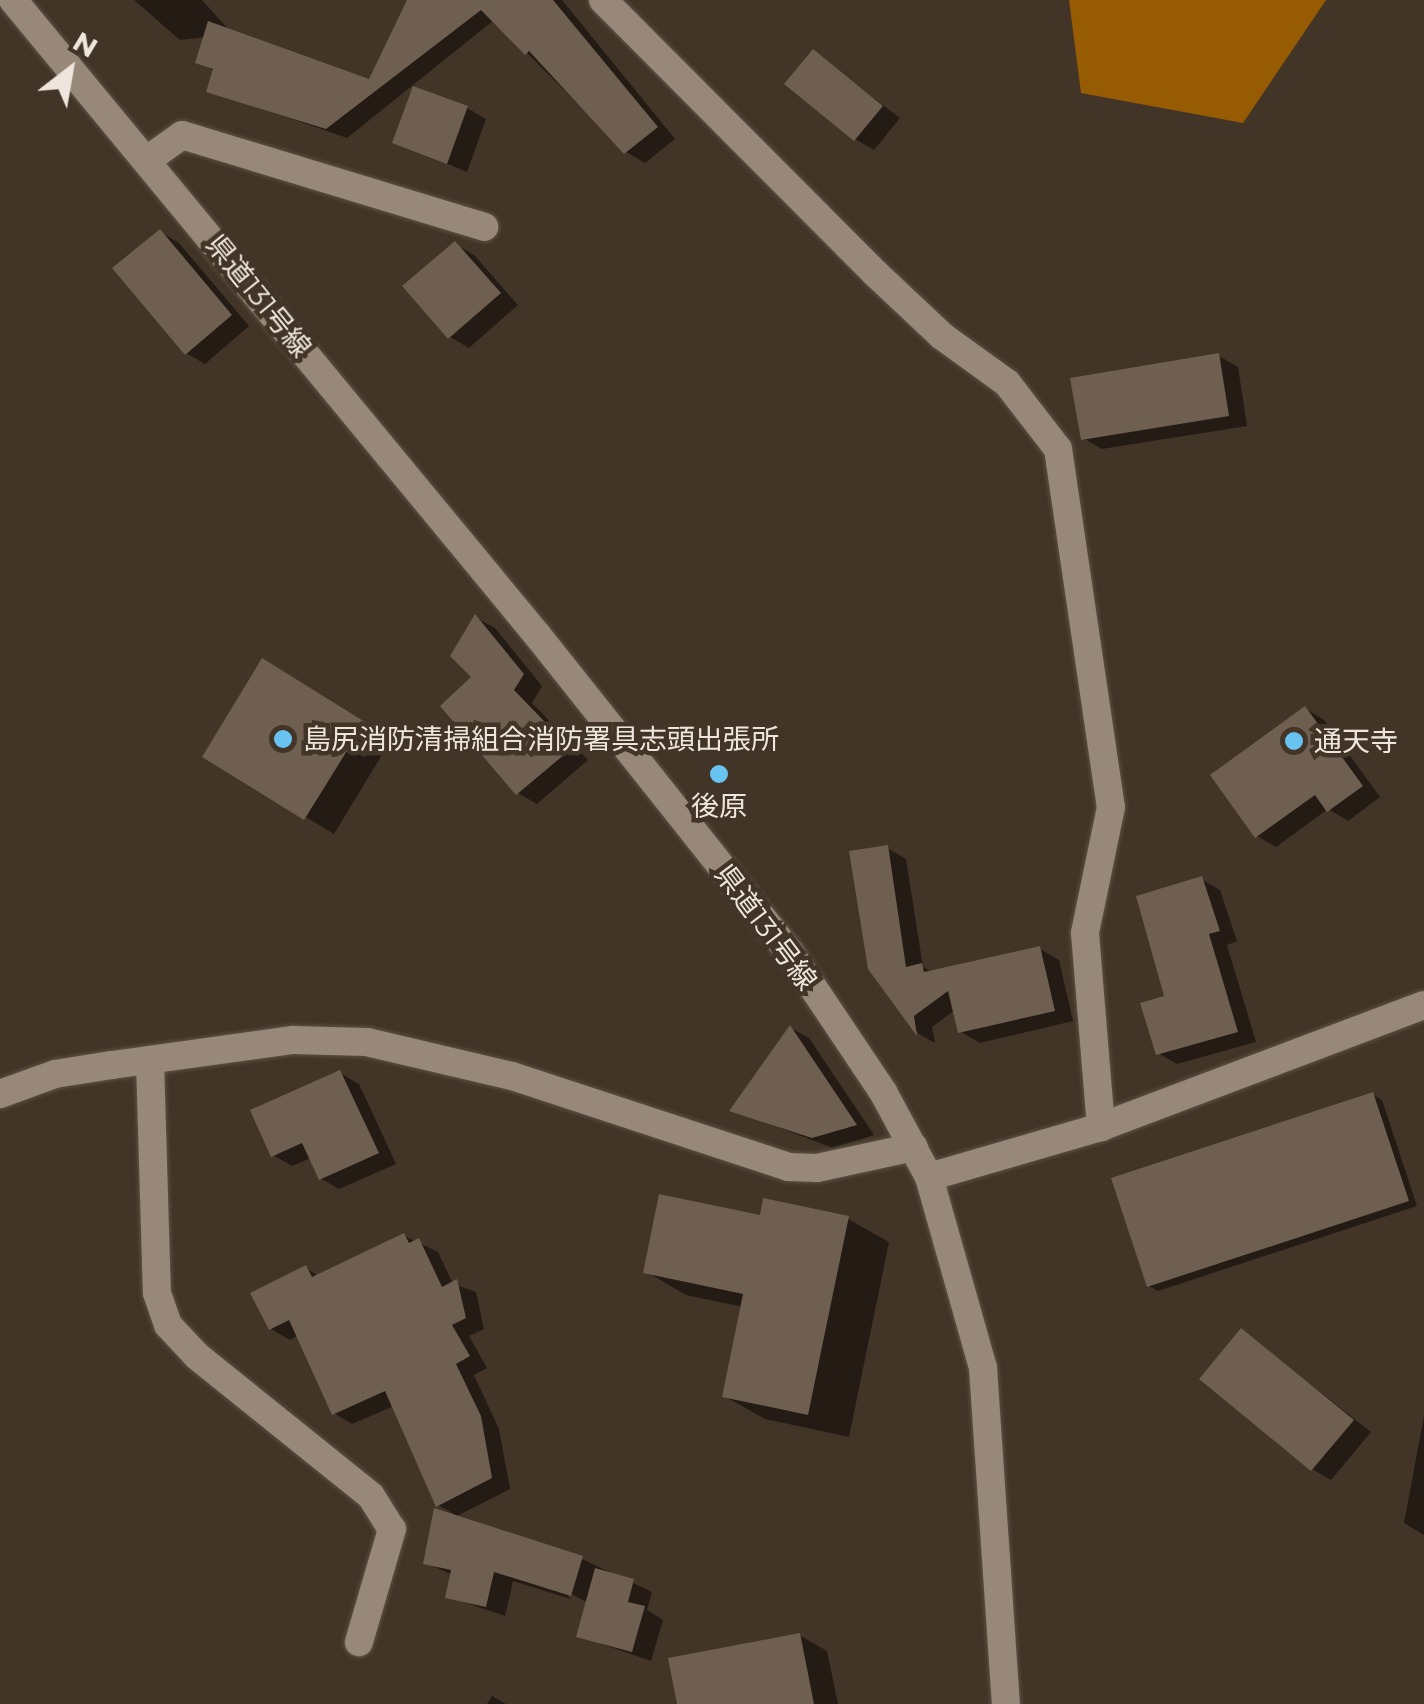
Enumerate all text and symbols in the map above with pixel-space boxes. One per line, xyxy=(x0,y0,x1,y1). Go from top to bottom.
north arrow xyxy=(20,20,120,120)
text: N xyxy=(67,24,104,65)
street label: 県道131号線 xyxy=(199,228,319,364)
place label: 島尻消防清掃組合消防署具志頭出張所 xyxy=(303,722,779,756)
place label: 通天寺 xyxy=(1314,724,1398,758)
marker: 島尻消防清掃組合消防署具志頭出張所 xyxy=(272,728,294,750)
marker: 通天寺 xyxy=(1283,730,1305,752)
marker: 後原 xyxy=(708,763,730,785)
place label: 後原 xyxy=(691,789,747,823)
street label: 県道131号線 xyxy=(708,858,824,996)

